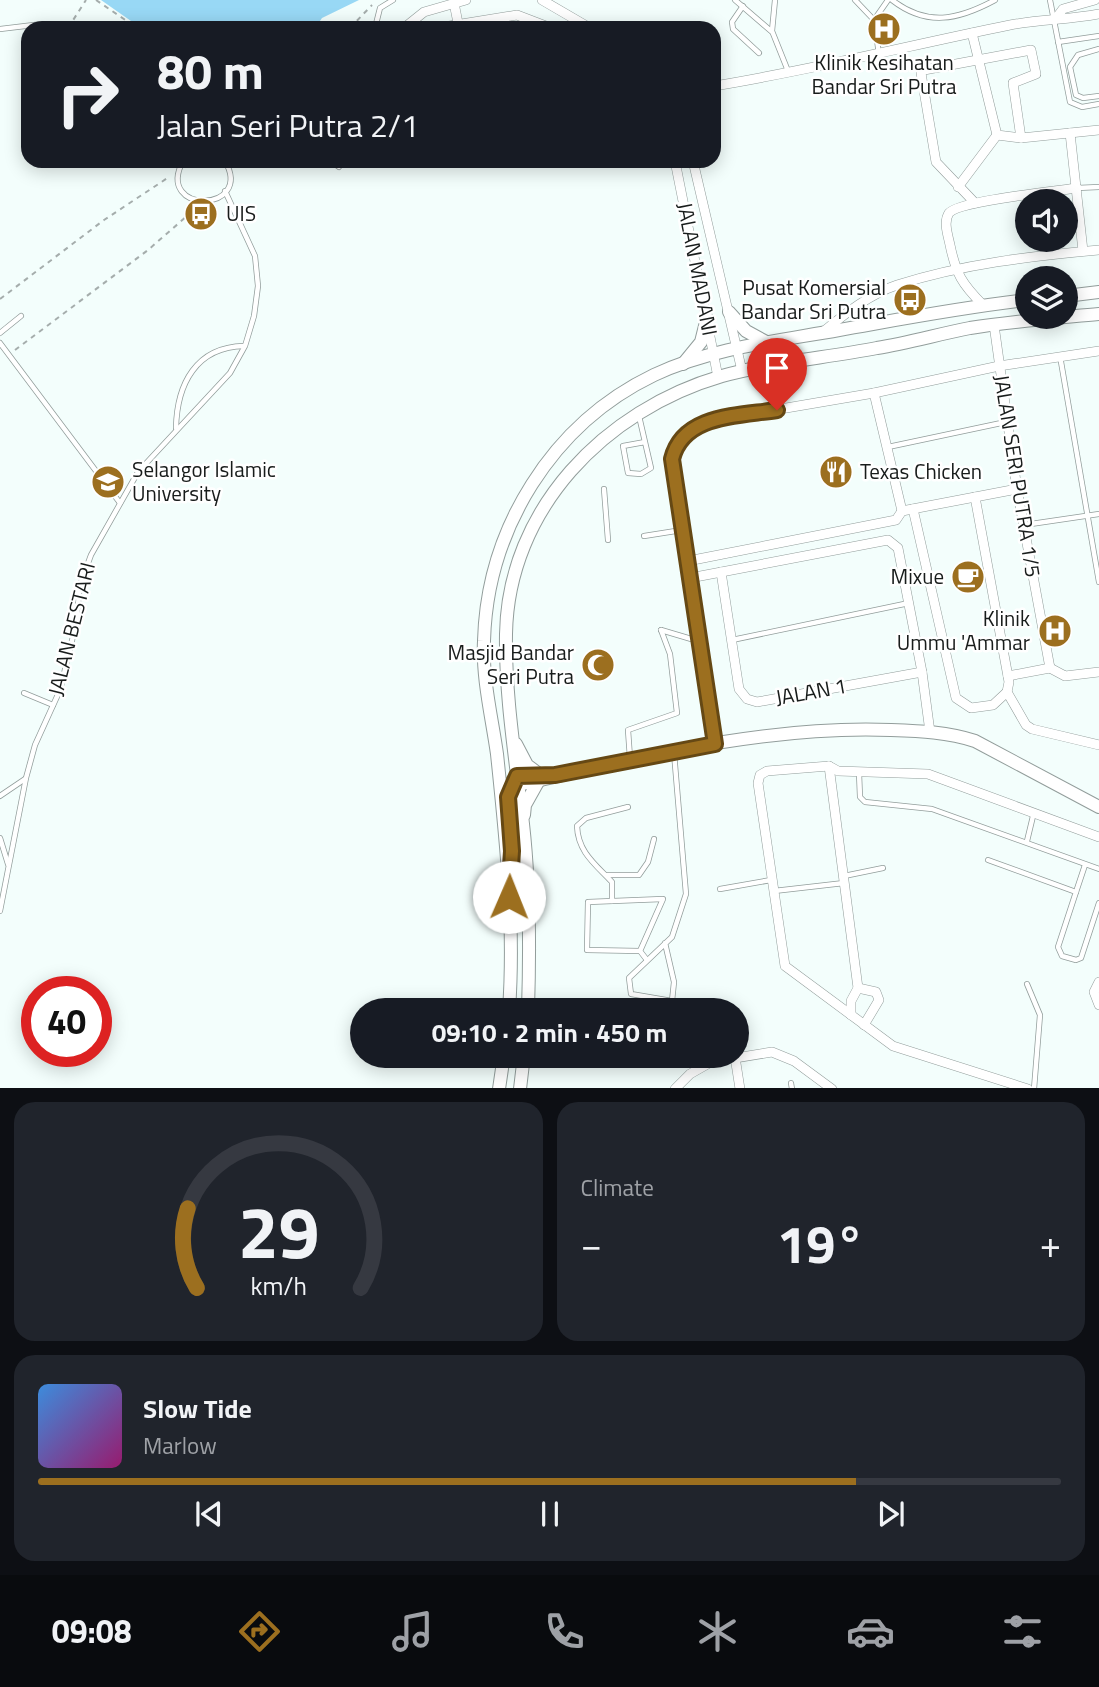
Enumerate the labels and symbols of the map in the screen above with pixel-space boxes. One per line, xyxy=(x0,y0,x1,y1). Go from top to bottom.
hospital icon: Klinik Kesihatan Bandar Sri Putra xyxy=(865,10,903,48)
place label: Klinik Kesihatan Bandar Sri Putra xyxy=(812,46,957,102)
bus stop icon: UIS xyxy=(182,195,220,233)
place label: UIS xyxy=(226,197,256,229)
street label: JALAN MADANI xyxy=(669,199,727,338)
place label: Pusat Komersial Bandar Sri Putra xyxy=(741,271,886,327)
bus stop icon: Pusat Komersial Bandar Sri Putra xyxy=(891,281,929,319)
pin xyxy=(747,338,807,410)
street label: JALAN SERI PUTRA 1/5 xyxy=(986,372,1050,579)
place label: Selangor Islamic University xyxy=(132,453,276,509)
restaurant icon: Texas Chicken xyxy=(817,453,855,491)
place label: Texas Chicken xyxy=(860,455,982,487)
school or university icon: Selangor Islamic University xyxy=(89,463,127,501)
cafe icon: Mixue xyxy=(949,558,987,596)
street label: JALAN BESTARI xyxy=(39,559,103,699)
place label: Mixue xyxy=(891,560,944,592)
place label: Klinik Ummu 'Ammar xyxy=(897,602,1030,658)
hospital icon: Klinik Ummu 'Ammar xyxy=(1036,612,1074,650)
place label: Masjid Bandar Seri Putra xyxy=(448,636,574,692)
mosque icon: Masjid Bandar Seri Putra xyxy=(579,646,617,684)
street label: JALAN 1 xyxy=(773,669,849,713)
position arrow xyxy=(472,860,546,934)
speed limit sign: 40 xyxy=(21,976,112,1067)

